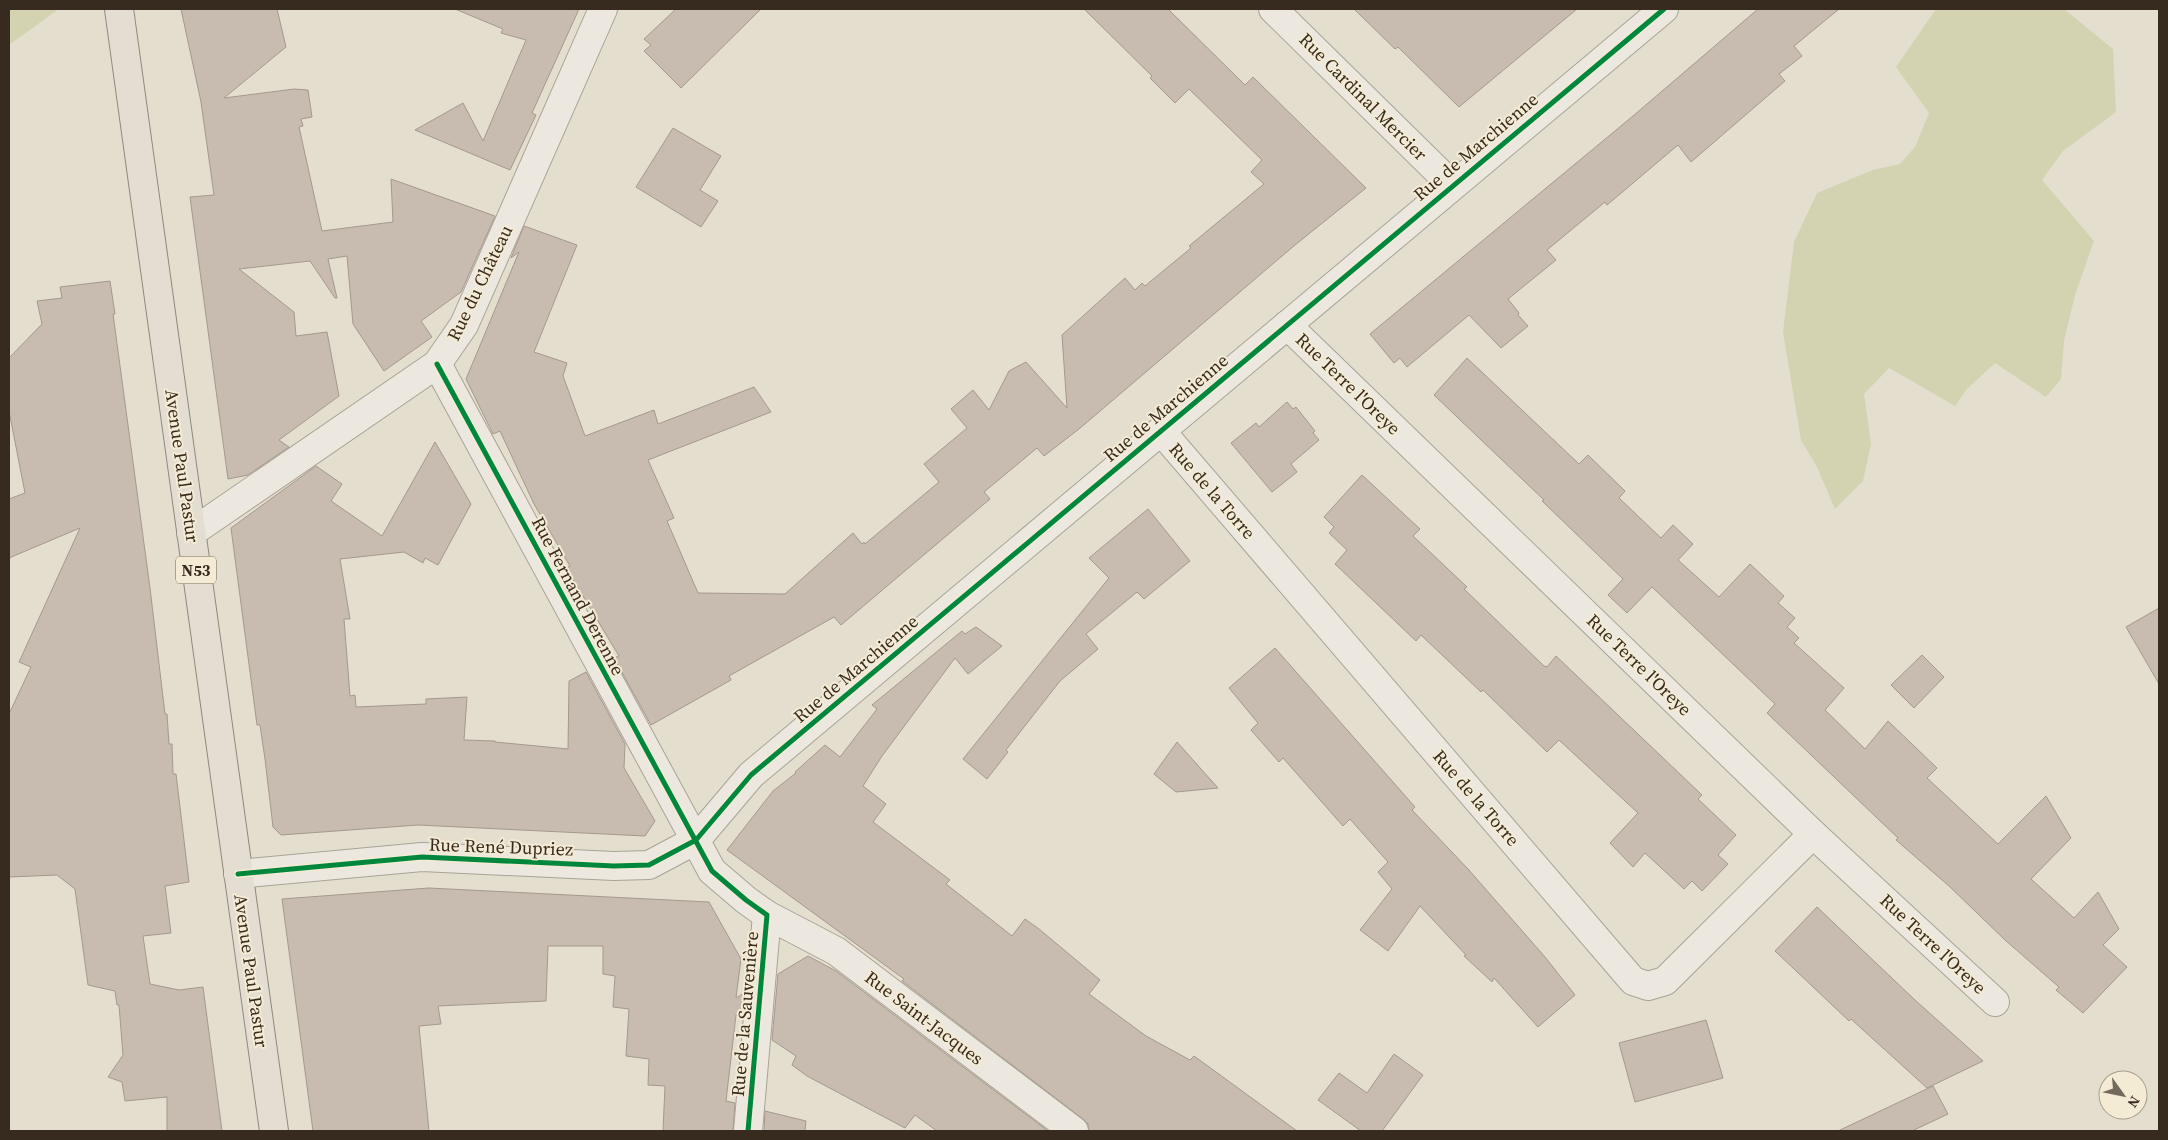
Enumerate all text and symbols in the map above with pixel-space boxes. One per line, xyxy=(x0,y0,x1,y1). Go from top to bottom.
street label: Rue Cardinal Mercier xyxy=(1294,27,1433,166)
street label: Rue de Marchienne xyxy=(1408,87,1544,206)
street label: Rue du Château xyxy=(441,221,518,345)
street label: Rue Terre l'Oreye xyxy=(1290,327,1406,440)
street label: Rue de Marchienne xyxy=(1098,348,1234,467)
street label: Avenue Paul Pastur xyxy=(159,388,206,545)
street label: Rue de la Torre xyxy=(1163,437,1261,544)
street label: Rue Fernand Derenne xyxy=(526,512,631,680)
road number: N53 xyxy=(176,556,216,584)
street label: Rue Terre l'Oreye xyxy=(1581,608,1697,721)
street label: Rue de Marchienne xyxy=(788,609,924,728)
street label: Rue de la Torre xyxy=(1427,744,1525,851)
street label: Rue René Dupriez xyxy=(429,831,573,862)
street label: Rue Terre l'Oreye xyxy=(1875,888,1992,1000)
street label: Avenue Paul Pastur xyxy=(228,893,275,1050)
street label: Rue de la Sauvenière xyxy=(725,930,764,1098)
street label: Rue Saint-Jacques xyxy=(860,965,989,1071)
north arrow xyxy=(2098,1070,2148,1120)
text: N xyxy=(2123,1092,2145,1112)

